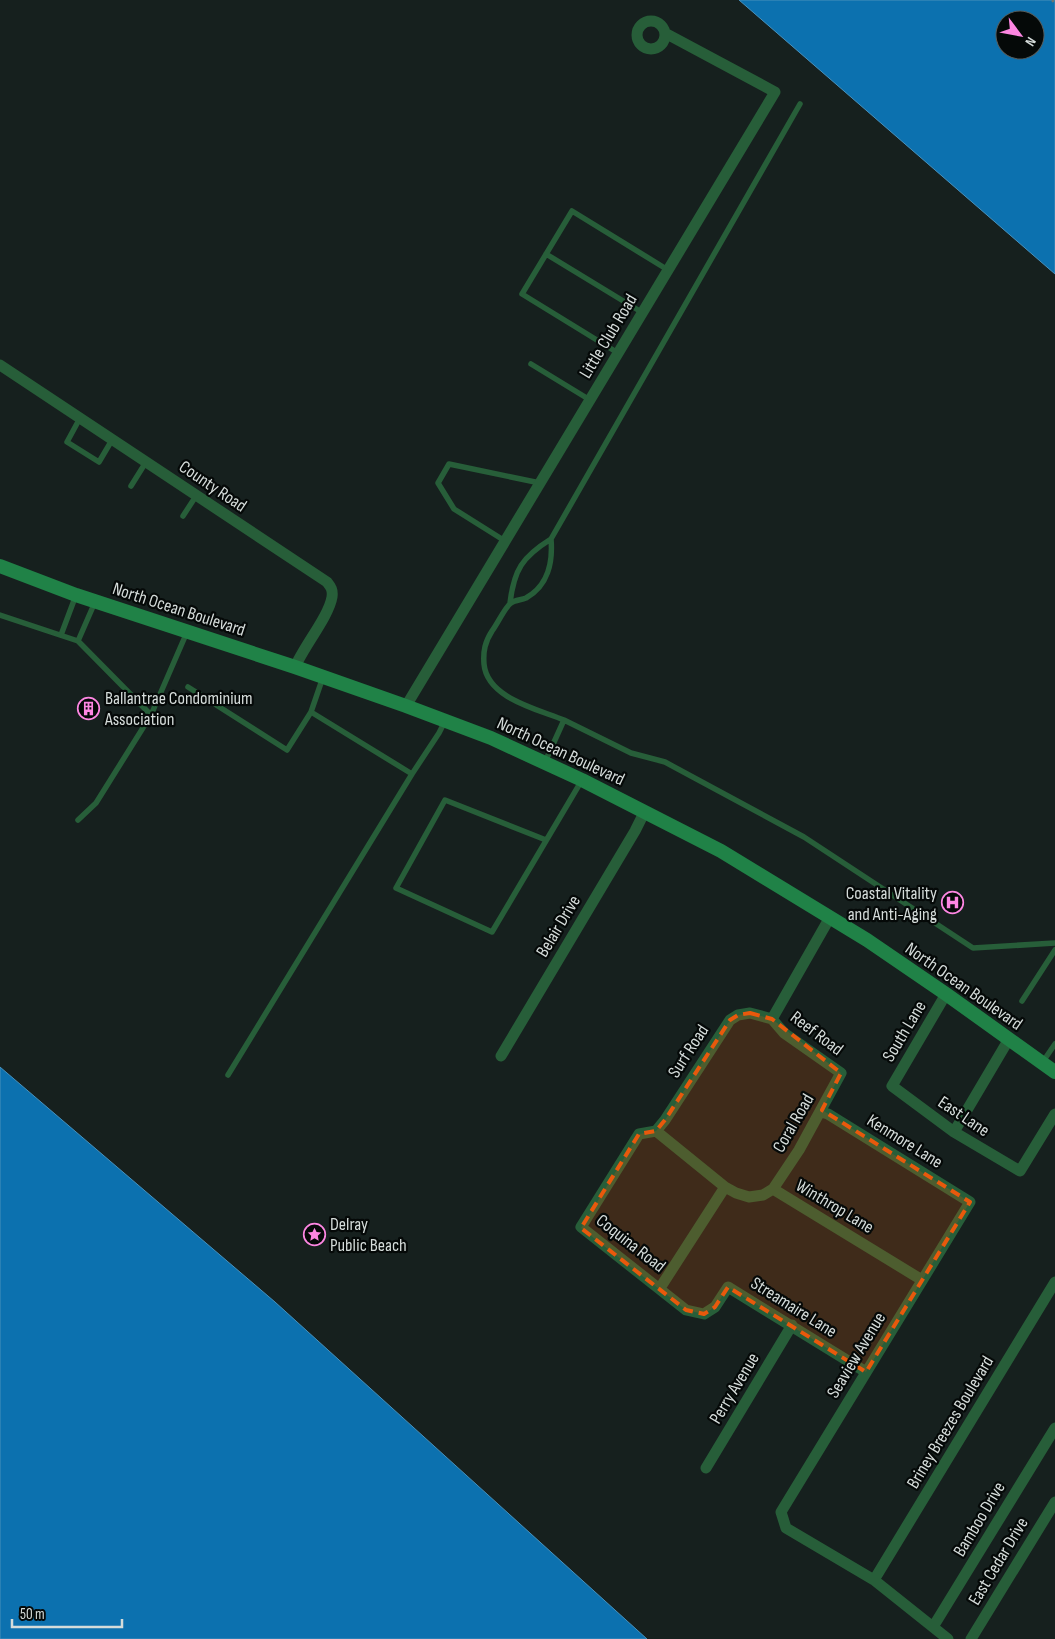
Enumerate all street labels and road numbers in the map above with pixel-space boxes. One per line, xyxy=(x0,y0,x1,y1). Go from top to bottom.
street label: Little Club Road xyxy=(575,290,642,382)
street label: County Road xyxy=(175,456,250,517)
street label: North Ocean Boulevard xyxy=(110,578,248,641)
street label: North Ocean Boulevard xyxy=(494,713,628,790)
street label: Belair Drive xyxy=(532,892,585,961)
street label: North Ocean Boulevard xyxy=(901,938,1026,1035)
street label: South Lane xyxy=(878,997,931,1066)
street label: Reef Road xyxy=(786,1007,847,1060)
street label: Surf Road xyxy=(664,1021,713,1082)
street label: Coral Road xyxy=(768,1090,819,1156)
street label: East Lane xyxy=(934,1092,993,1141)
street label: Kenmore Lane xyxy=(863,1110,946,1173)
street label: Winthrop Lane xyxy=(792,1175,878,1238)
street label: Coquina Road xyxy=(592,1210,669,1277)
street label: Streamaire Lane xyxy=(747,1273,841,1342)
street label: Seaview Avenue xyxy=(823,1309,890,1402)
street label: Perry Avenue xyxy=(705,1349,764,1428)
street label: Briney Breezes Boulevard xyxy=(903,1352,998,1492)
street label: Bamboo Drive xyxy=(949,1478,1010,1560)
street label: East Cedar Drive xyxy=(964,1514,1033,1609)

